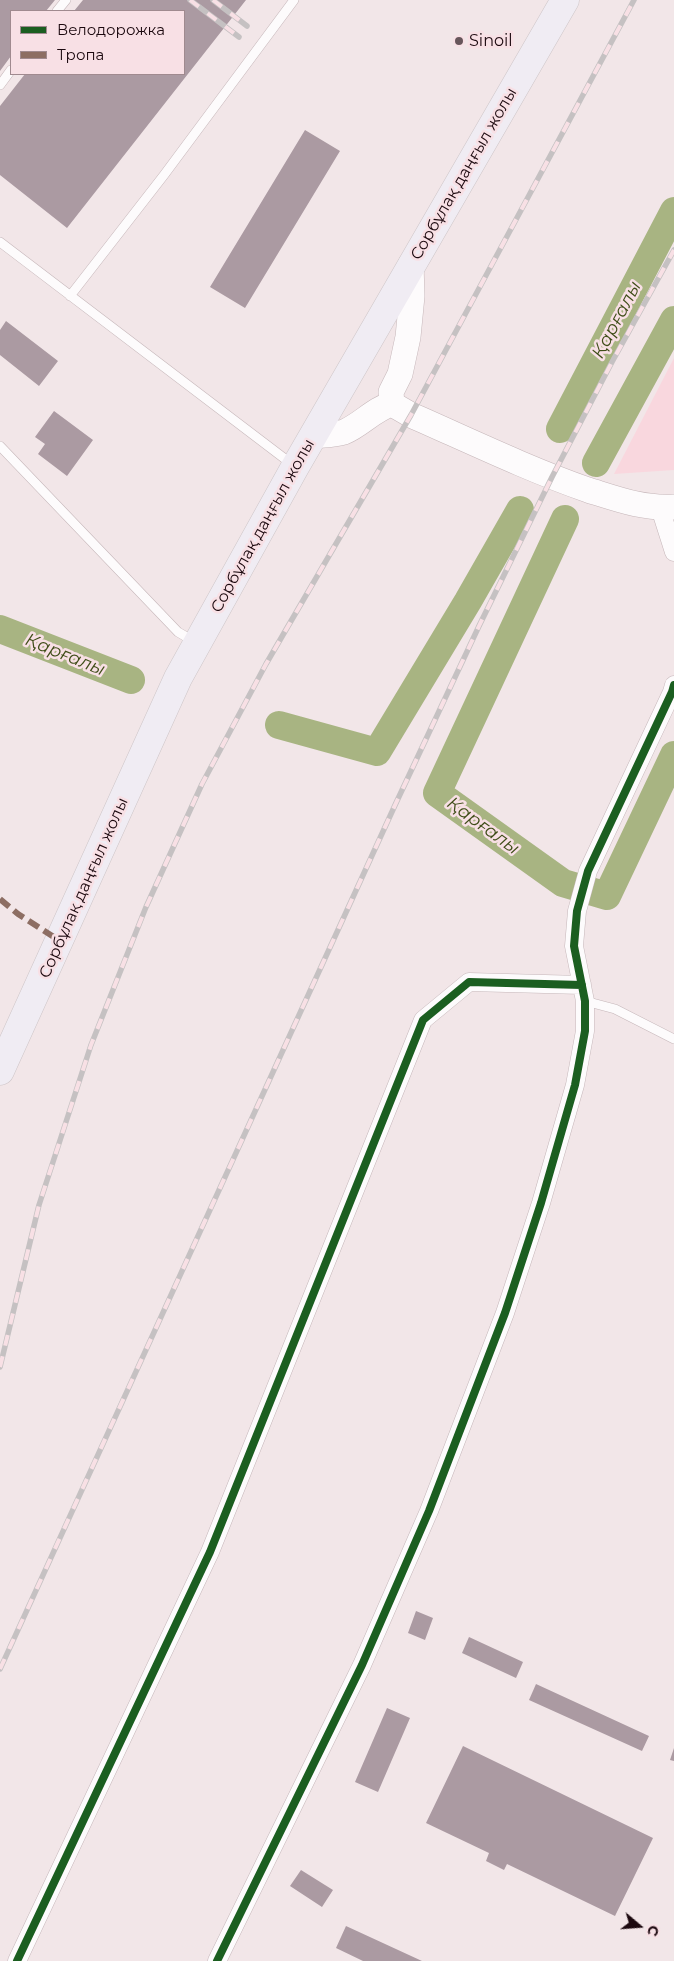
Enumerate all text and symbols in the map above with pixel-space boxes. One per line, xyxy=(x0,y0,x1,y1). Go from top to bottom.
legend xyxy=(10,10,185,75)
text: Велодорожка xyxy=(57,20,165,39)
place label: Sinoil xyxy=(469,31,513,51)
marker: Sinoil xyxy=(453,35,465,47)
text: Тропа xyxy=(57,45,104,64)
street label: Сорбұлақ даңғыл жолы xyxy=(407,85,521,263)
water label: Қарғалы xyxy=(588,278,646,362)
street label: Сорбұлақ даңғыл жолы xyxy=(207,436,319,616)
water label: Қарғалы xyxy=(22,629,108,681)
water label: Қарғалы xyxy=(443,792,523,860)
street label: Сорбұлақ даңғыл жолы xyxy=(35,795,133,981)
north arrow xyxy=(614,1901,664,1951)
text: С xyxy=(643,1923,663,1938)

